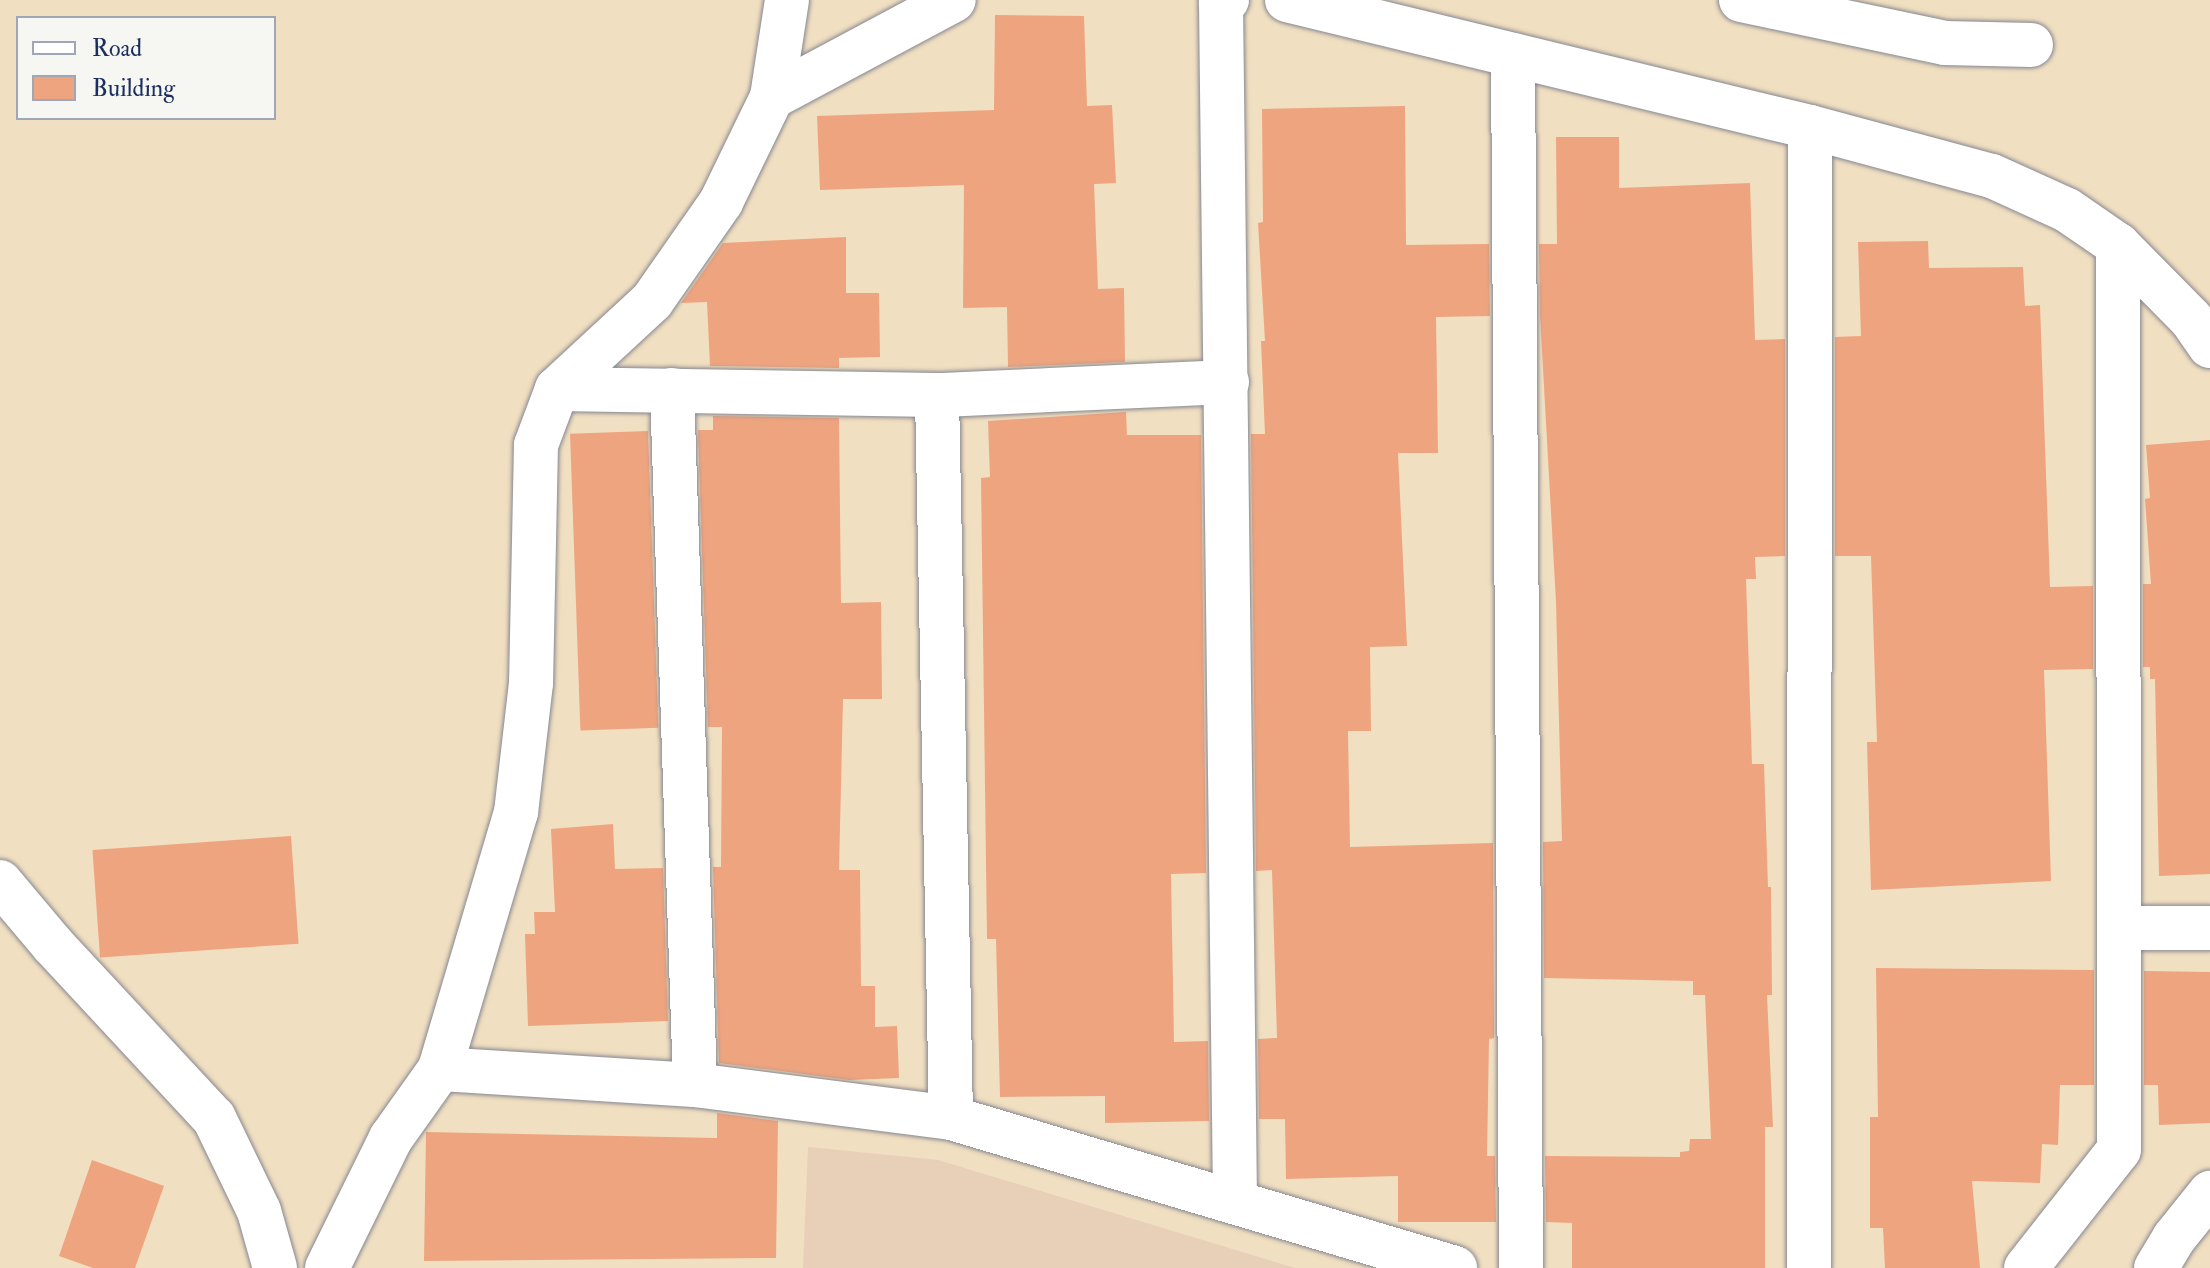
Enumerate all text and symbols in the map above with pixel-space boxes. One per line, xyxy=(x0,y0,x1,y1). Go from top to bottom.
legend xyxy=(16,16,276,120)
text: Road xyxy=(92,33,142,64)
text: Building xyxy=(92,73,175,104)

